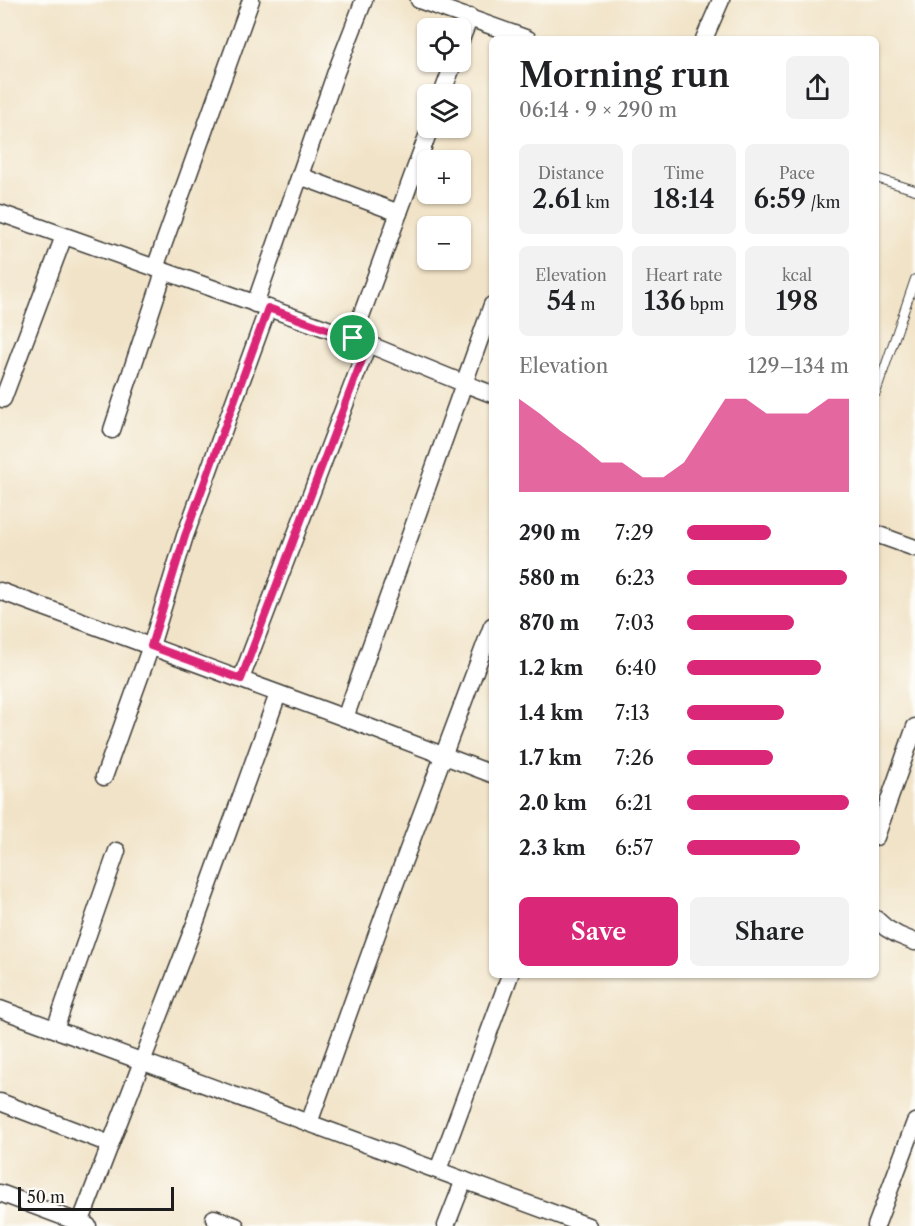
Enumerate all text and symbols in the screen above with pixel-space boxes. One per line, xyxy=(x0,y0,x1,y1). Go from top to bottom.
map controls xyxy=(417,18,471,270)
button: locate xyxy=(417,18,471,72)
text: Morning run xyxy=(519,55,730,96)
button: share xyxy=(786,56,849,119)
button: layers xyxy=(417,84,471,138)
text: 06:14 · 9 × 290 m xyxy=(519,98,677,122)
button: + xyxy=(417,150,471,204)
text: Distance xyxy=(538,163,604,183)
text: Time xyxy=(664,163,704,183)
text: Pace xyxy=(779,163,815,183)
text: 2.61 xyxy=(532,183,581,215)
text: 18:14 xyxy=(653,183,715,215)
text: 6:59 xyxy=(754,183,806,215)
text: km xyxy=(581,192,610,212)
text: /km xyxy=(806,192,840,212)
button: − xyxy=(417,216,471,270)
text: Elevation xyxy=(535,265,607,285)
text: Heart rate xyxy=(645,265,723,285)
text: kcal xyxy=(782,265,812,285)
text: 54 xyxy=(547,285,576,317)
text: 136 xyxy=(644,285,685,317)
text: 198 xyxy=(776,285,818,317)
text: m xyxy=(576,294,595,314)
text: bpm xyxy=(685,294,724,314)
pin xyxy=(327,312,378,363)
icon: arrive xyxy=(336,321,369,354)
text: Elevation xyxy=(519,354,608,378)
text: 129–134 m xyxy=(748,354,849,378)
text: 290 m xyxy=(519,521,580,545)
text: 7:29 xyxy=(615,521,654,545)
text: 580 m xyxy=(519,566,580,590)
text: 6:23 xyxy=(615,566,655,590)
text: 870 m xyxy=(519,611,579,635)
text: 7:03 xyxy=(615,611,654,635)
text: 1.2 km xyxy=(519,656,583,680)
text: 6:40 xyxy=(615,656,657,680)
text: 1.4 km xyxy=(519,701,584,725)
text: 7:13 xyxy=(615,701,650,725)
text: 1.7 km xyxy=(519,746,582,770)
text: 7:26 xyxy=(615,746,654,770)
text: 2.0 km xyxy=(519,791,587,815)
text: 6:21 xyxy=(615,791,652,815)
text: 2.3 km xyxy=(519,836,586,860)
text: 6:57 xyxy=(615,836,653,860)
button: Save xyxy=(519,897,678,966)
button: Share xyxy=(690,897,849,966)
scale bar xyxy=(18,1184,174,1212)
text: 50 m xyxy=(27,1187,65,1207)

